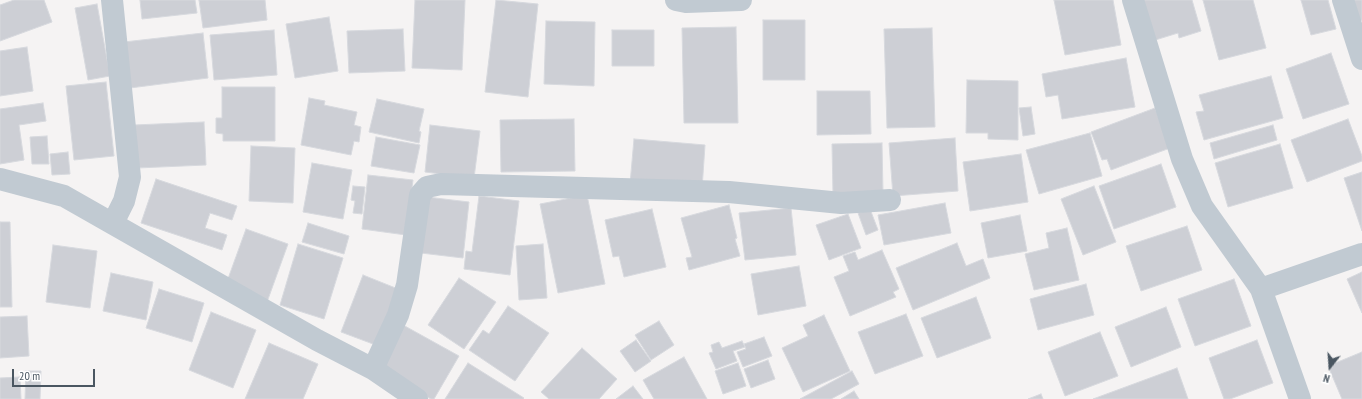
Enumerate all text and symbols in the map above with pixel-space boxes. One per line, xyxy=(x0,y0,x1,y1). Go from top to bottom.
north arrow xyxy=(1310,347,1350,387)
scale bar xyxy=(14,361,97,387)
text: 20 m xyxy=(19,368,40,383)
text: N xyxy=(1322,371,1331,386)

